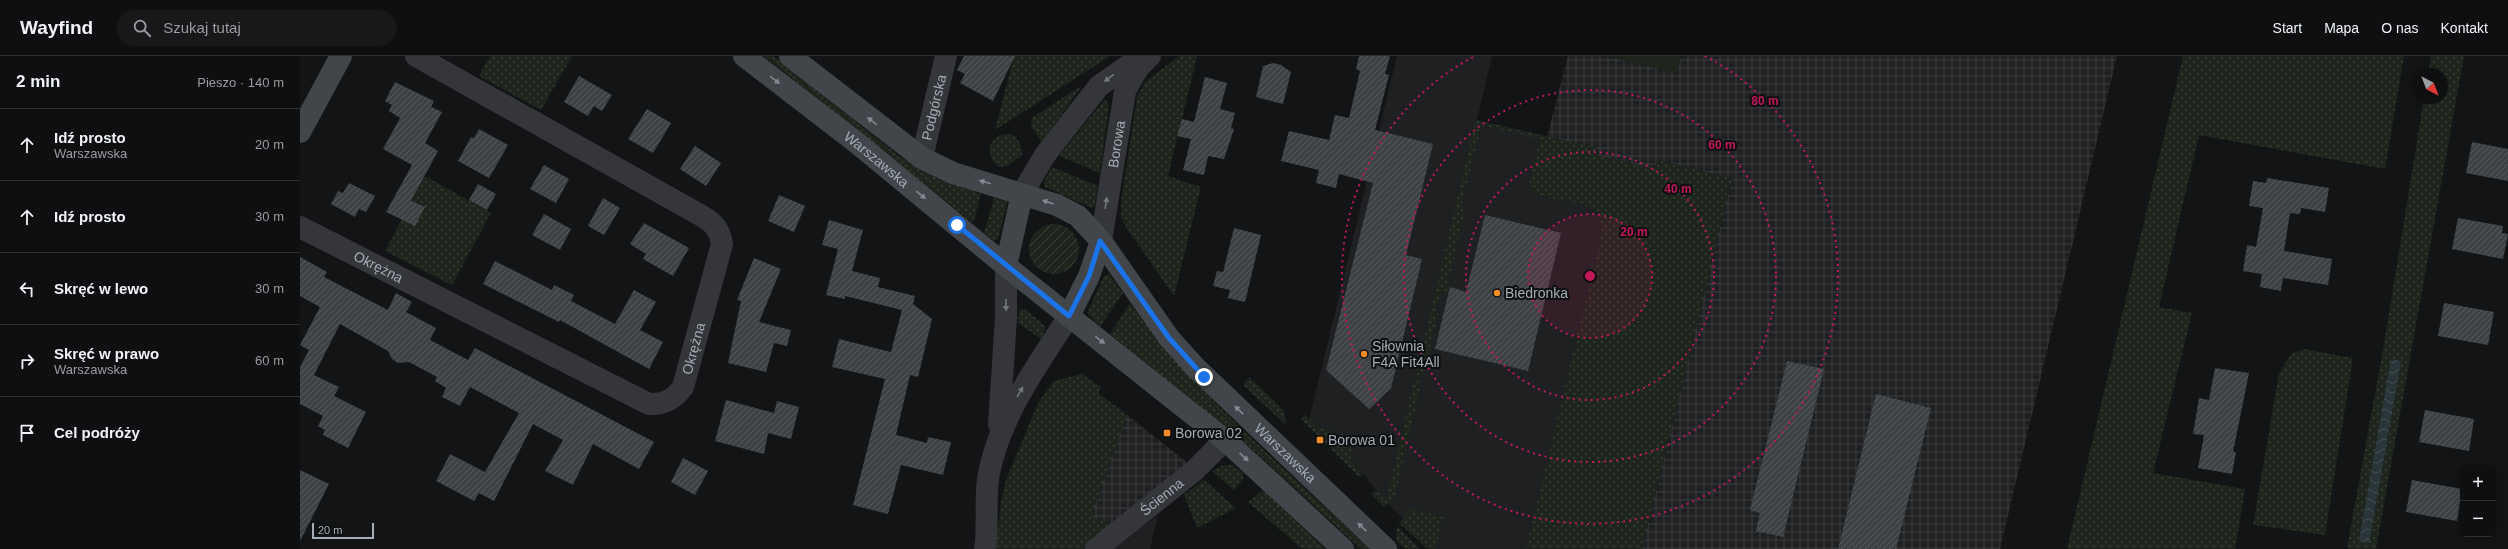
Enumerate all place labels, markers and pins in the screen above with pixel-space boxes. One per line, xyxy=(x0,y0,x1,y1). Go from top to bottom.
centre of rings xyxy=(1583,269,1597,283)
place label: Biedronka xyxy=(1505,285,1568,301)
marker: Biedronka xyxy=(1492,288,1502,298)
place label: Siłownia F4A Fit4All xyxy=(1372,338,1440,370)
marker: Siłownia F4A Fit4All xyxy=(1359,349,1369,359)
place label: Borowa 02 xyxy=(1175,425,1242,441)
marker: Borowa 02 xyxy=(1162,428,1172,438)
place label: Borowa 01 xyxy=(1328,432,1395,448)
marker: Borowa 01 xyxy=(1315,435,1325,445)

